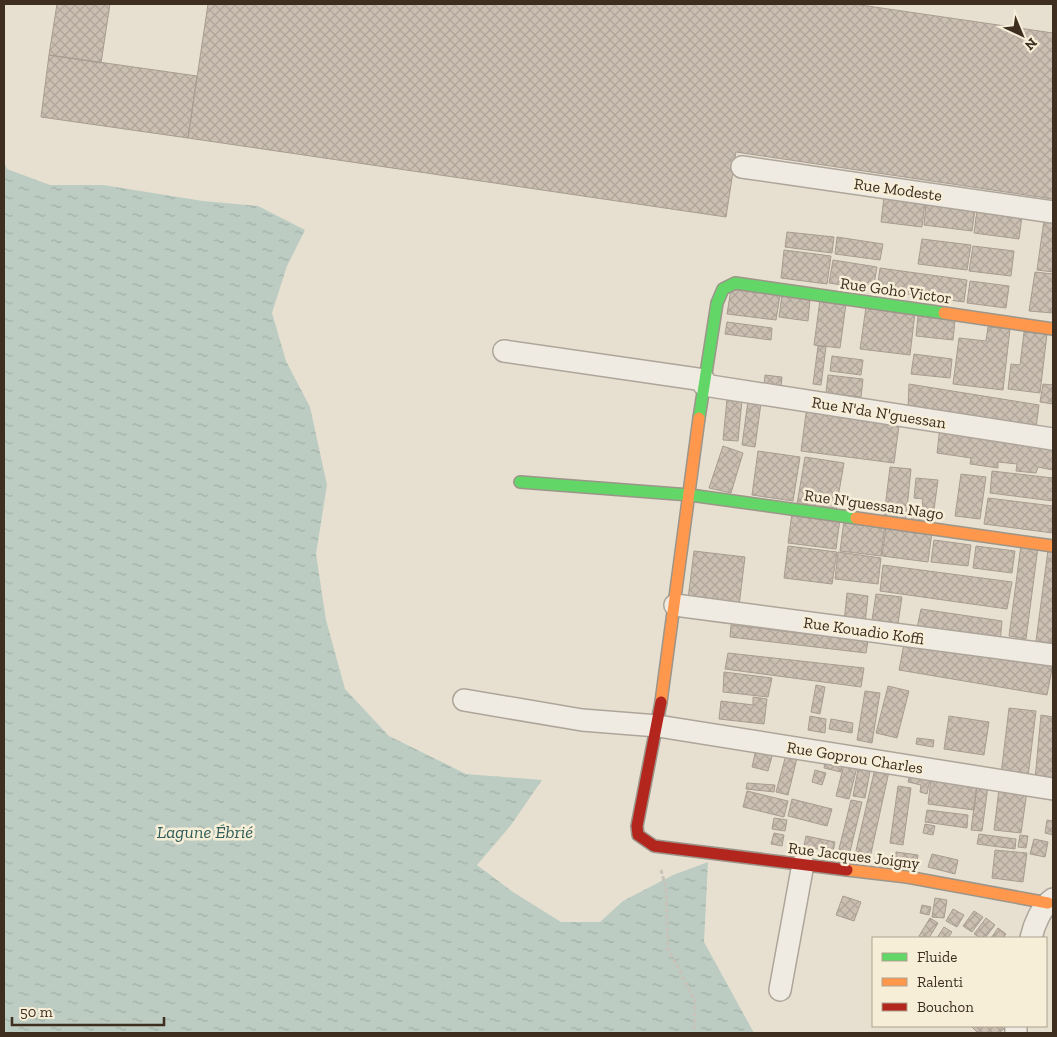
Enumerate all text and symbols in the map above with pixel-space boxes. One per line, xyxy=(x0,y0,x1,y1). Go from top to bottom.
north arrow xyxy=(997,10,1047,60)
text: N xyxy=(1021,34,1040,54)
street label: Rue Modeste xyxy=(853,174,943,205)
street label: Rue Goho Victor xyxy=(839,273,953,308)
street label: Rue N'da N'guessan xyxy=(810,392,948,433)
street label: Rue N'guessan Nago xyxy=(803,485,945,524)
street label: Rue Kouadio Koffi xyxy=(802,613,926,648)
street label: Rue Goprou Charles xyxy=(785,737,925,778)
water label: Lagune Ébrié xyxy=(157,821,253,843)
street label: Rue Jacques Joigny xyxy=(787,838,922,873)
legend xyxy=(872,937,1047,1027)
text: Fluide xyxy=(917,948,957,966)
text: Ralenti xyxy=(917,973,963,991)
scale bar xyxy=(12,994,165,1026)
text: Bouchon xyxy=(917,998,974,1016)
text: 50 m xyxy=(20,1003,53,1021)

